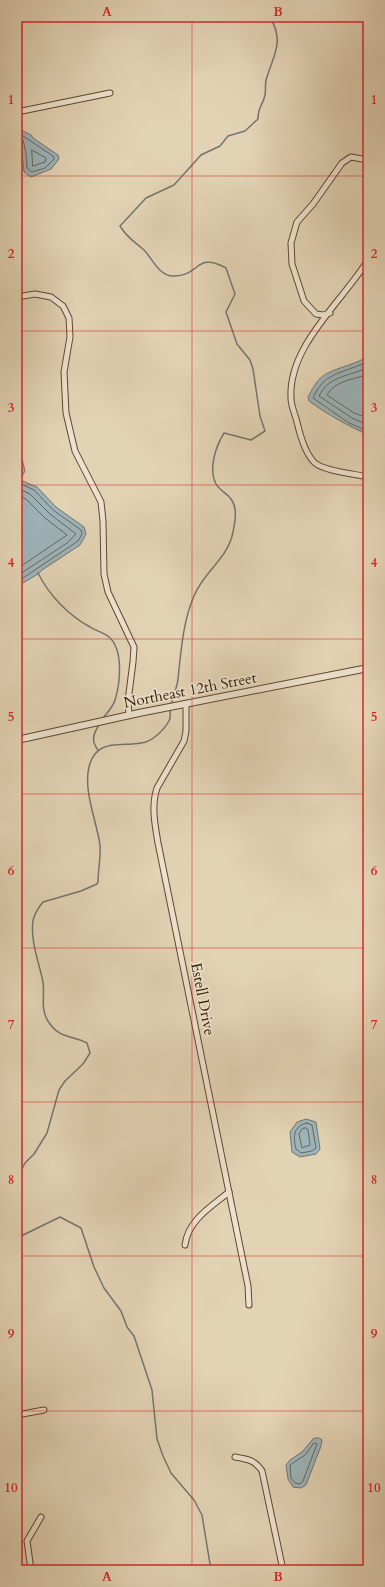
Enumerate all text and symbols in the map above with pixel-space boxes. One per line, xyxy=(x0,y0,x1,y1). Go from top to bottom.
text: A xyxy=(102,3,112,21)
text: B xyxy=(273,3,283,21)
text: 1 xyxy=(8,91,14,109)
text: 1 xyxy=(371,91,377,109)
text: 2 xyxy=(8,245,15,263)
text: 2 xyxy=(371,245,378,263)
text: 3 xyxy=(8,399,15,417)
text: 3 xyxy=(371,399,378,417)
text: 4 xyxy=(8,554,15,572)
text: 4 xyxy=(371,554,378,572)
street label: Northeast 12th Street xyxy=(122,667,258,713)
text: 5 xyxy=(8,708,14,726)
text: 5 xyxy=(371,708,377,726)
text: 6 xyxy=(8,862,15,880)
text: 6 xyxy=(371,862,378,880)
street label: Estell Drive xyxy=(186,961,220,1037)
text: 7 xyxy=(8,1016,15,1034)
text: 7 xyxy=(371,1016,378,1034)
text: 8 xyxy=(8,1171,14,1189)
text: 8 xyxy=(371,1171,377,1189)
text: 9 xyxy=(8,1325,15,1343)
text: 9 xyxy=(371,1325,378,1343)
text: 10 xyxy=(4,1479,18,1497)
text: 10 xyxy=(367,1479,381,1497)
text: A xyxy=(102,1568,112,1586)
text: B xyxy=(273,1568,283,1586)

